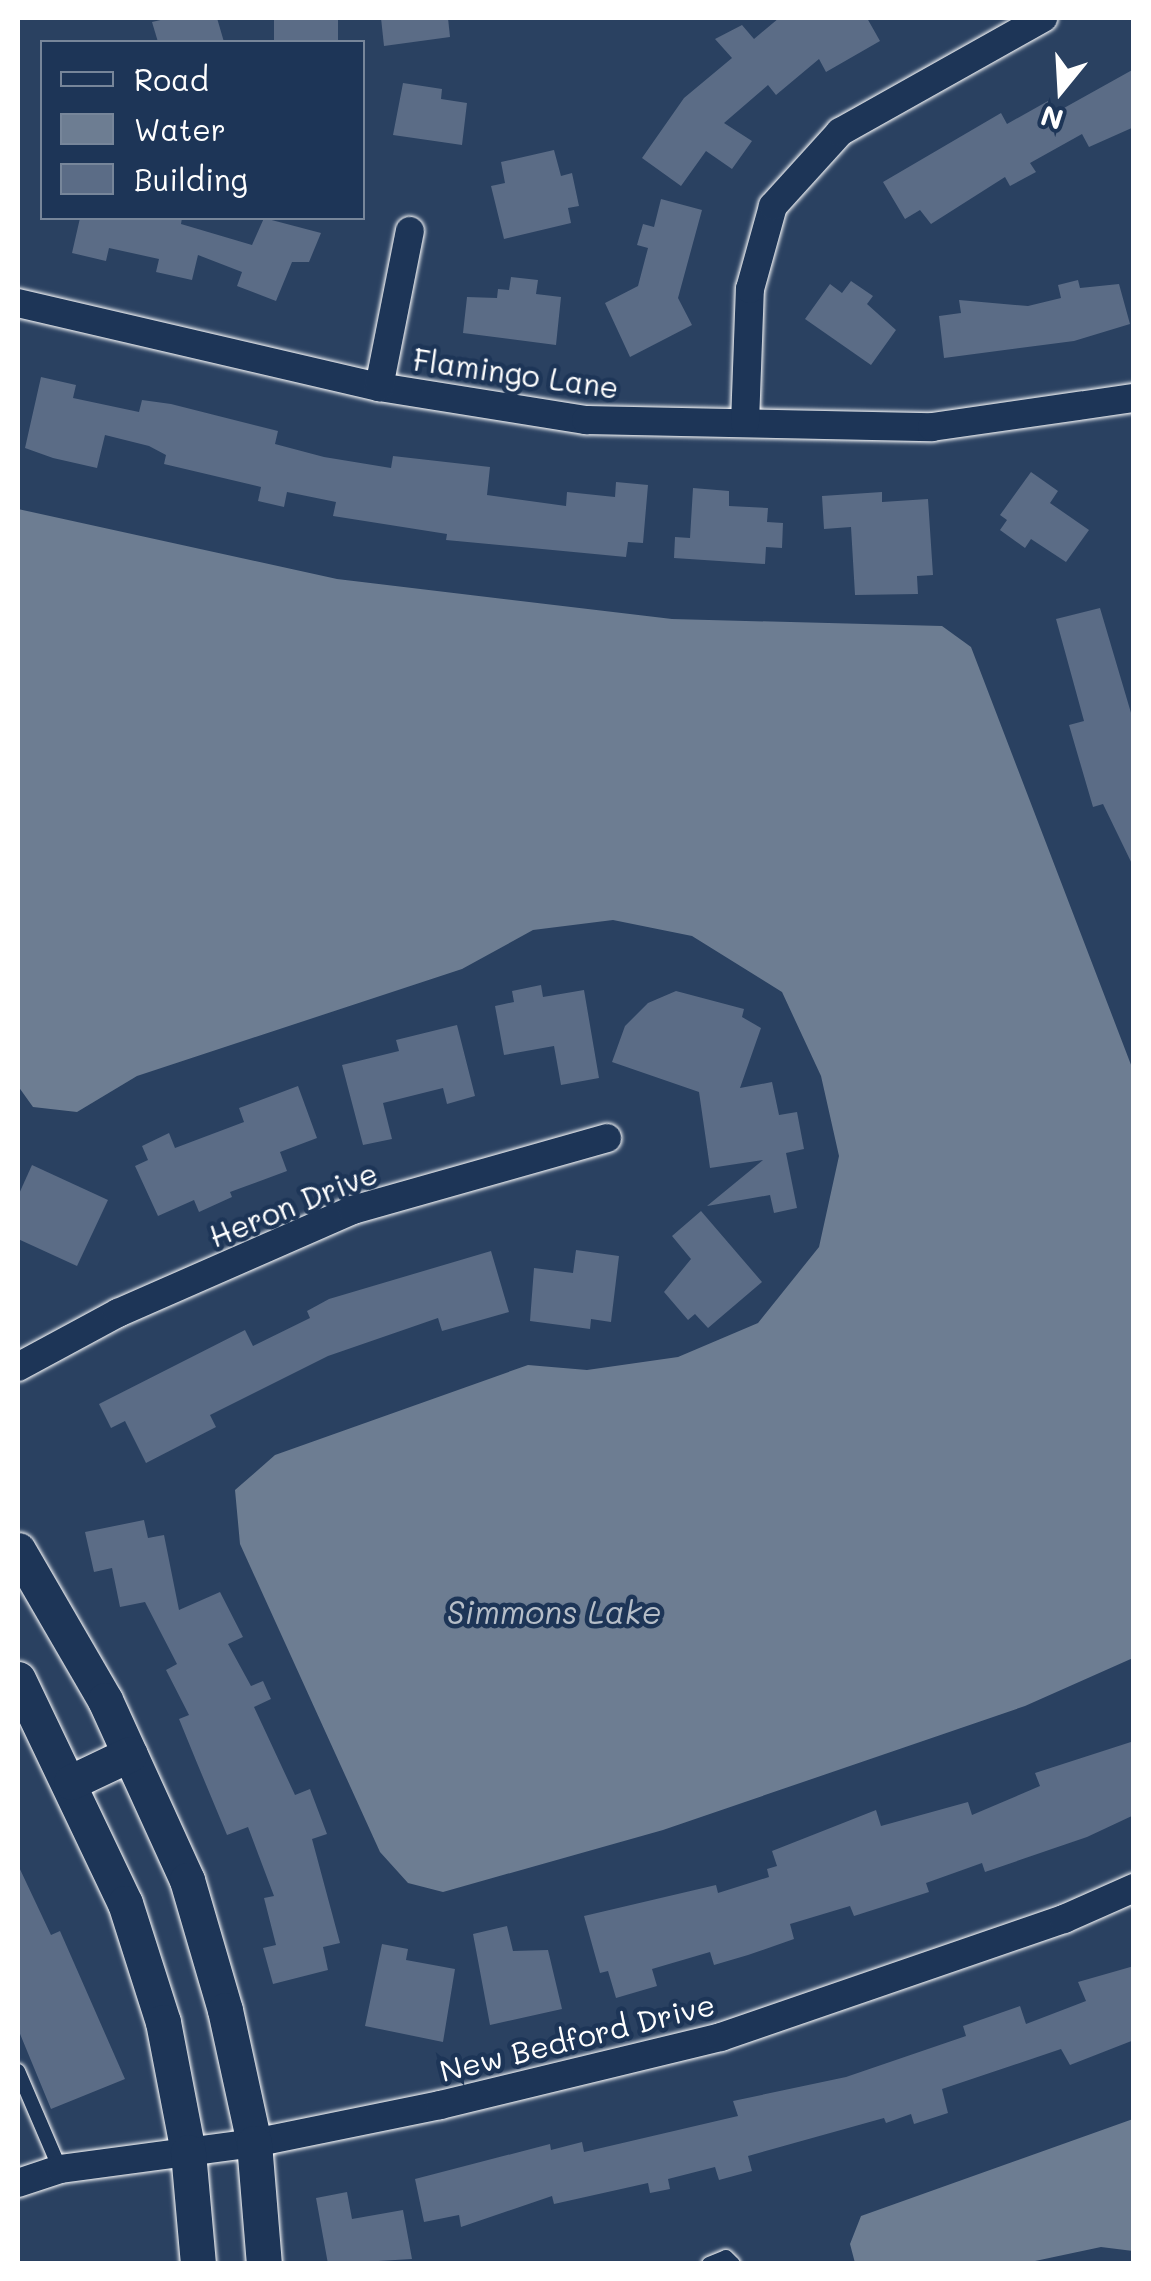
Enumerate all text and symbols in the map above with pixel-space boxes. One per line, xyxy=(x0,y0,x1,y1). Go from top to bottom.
legend xyxy=(40,40,365,220)
north arrow xyxy=(1011,40,1111,140)
text: Road xyxy=(134,59,209,99)
text: N xyxy=(1036,98,1067,139)
text: Water xyxy=(134,109,226,149)
text: Building xyxy=(134,159,248,199)
street label: Flamingo Lane xyxy=(411,341,621,405)
street label: Heron Drive xyxy=(204,1154,382,1254)
water label: Simmons Lake xyxy=(447,1592,661,1630)
street label: New Bedford Drive xyxy=(436,1985,718,2089)

